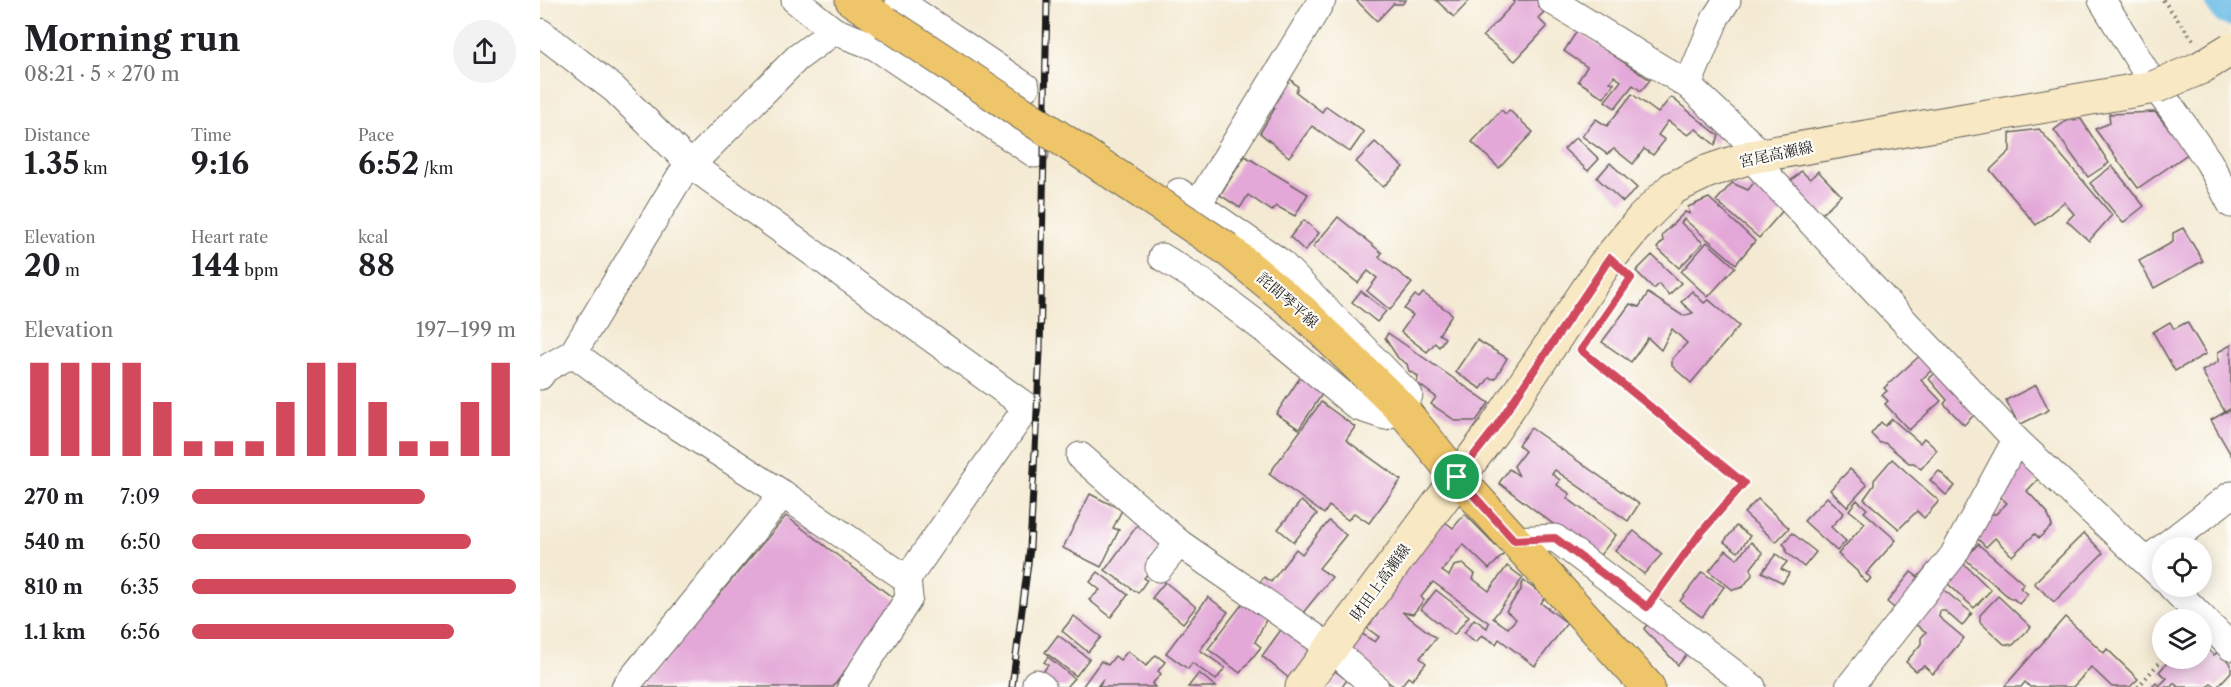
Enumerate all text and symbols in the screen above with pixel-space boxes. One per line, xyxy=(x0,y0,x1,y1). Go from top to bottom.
text: Morning run xyxy=(24,19,240,60)
button: share xyxy=(453,20,516,83)
text: 08:21 · 5 × 270 m xyxy=(24,62,180,86)
text: Distance xyxy=(24,125,90,145)
text: Time xyxy=(191,125,231,145)
text: Pace xyxy=(358,125,394,145)
street label: 宮尾高瀬線 xyxy=(1737,137,1815,171)
text: 1.35 xyxy=(24,145,79,182)
text: 9:16 xyxy=(191,145,249,182)
text: 6:52 xyxy=(358,145,419,182)
text: km xyxy=(79,158,108,178)
text: /km xyxy=(419,158,453,178)
text: Elevation xyxy=(24,227,95,247)
text: Heart rate xyxy=(191,227,268,247)
text: kcal xyxy=(358,227,388,247)
text: 20 xyxy=(24,247,61,284)
text: 144 xyxy=(191,247,240,284)
text: 88 xyxy=(358,247,395,284)
text: m xyxy=(61,260,80,280)
text: bpm xyxy=(240,260,279,280)
street label: 詫間琴平線 xyxy=(1253,268,1323,332)
text: Elevation xyxy=(24,318,113,342)
text: 197–199 m xyxy=(416,318,516,342)
pin xyxy=(1431,451,1482,502)
icon: arrive xyxy=(1440,460,1473,493)
text: 270 m xyxy=(24,485,84,509)
text: 7:09 xyxy=(120,485,160,509)
text: 540 m xyxy=(24,530,85,554)
text: 6:50 xyxy=(120,530,161,554)
map controls xyxy=(2152,537,2212,669)
button: locate xyxy=(2152,537,2212,597)
street label: 財田上高瀬線 xyxy=(1346,540,1414,624)
text: 810 m xyxy=(24,575,83,599)
text: 6:35 xyxy=(120,575,159,599)
button: layers xyxy=(2152,609,2212,669)
text: 1.1 km xyxy=(24,620,86,644)
text: 6:56 xyxy=(120,620,160,644)

